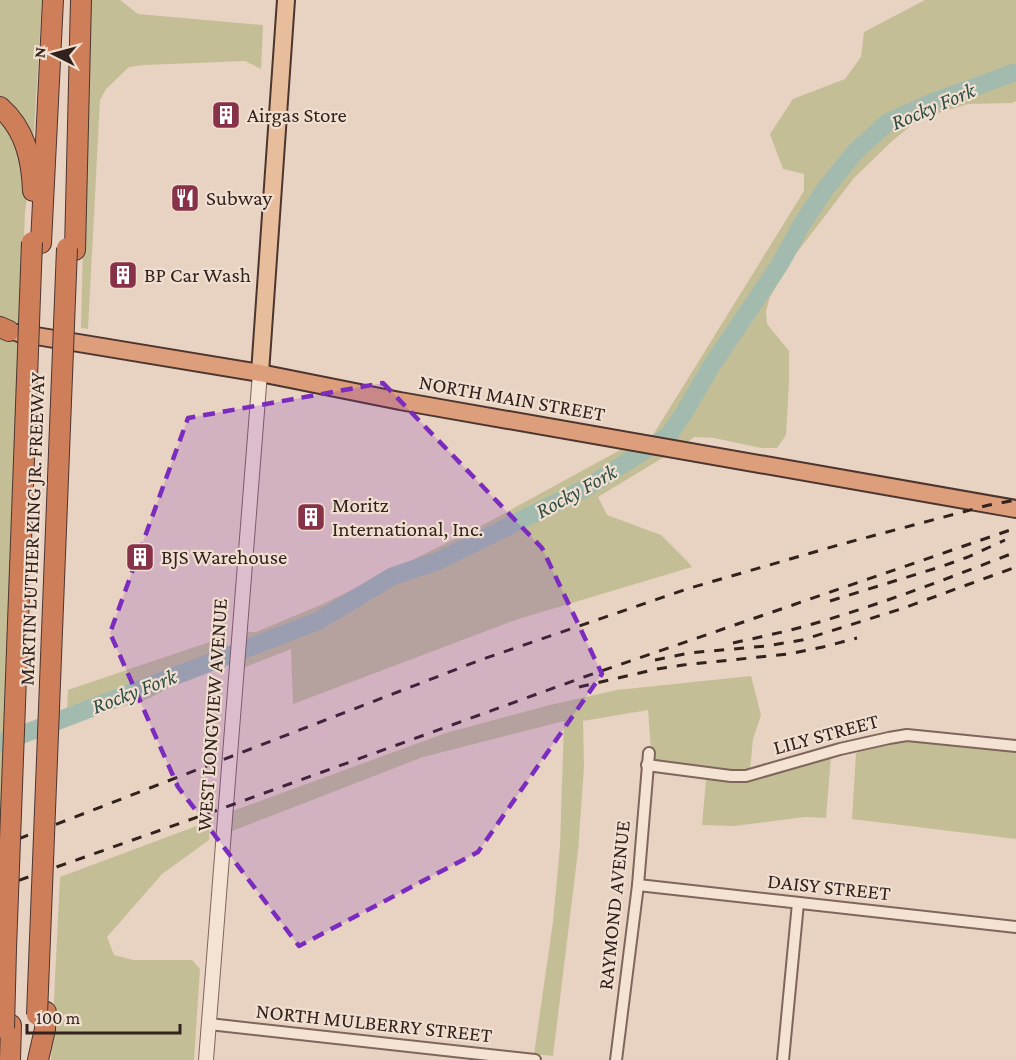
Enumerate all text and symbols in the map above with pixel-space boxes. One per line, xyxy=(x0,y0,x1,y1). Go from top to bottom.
north arrow xyxy=(24,24,84,84)
text: N xyxy=(31,46,49,59)
water label: Rocky Fork xyxy=(887,77,980,135)
building icon: Airgas Store xyxy=(210,99,242,131)
place label: Airgas Store xyxy=(247,103,347,127)
restaurant icon: Subway xyxy=(169,182,201,214)
place label: Subway xyxy=(206,186,273,210)
building icon: BP Car Wash xyxy=(107,259,139,291)
place label: BP Car Wash xyxy=(144,263,251,287)
street label: NORTH MAIN STREET xyxy=(417,370,608,426)
street label: MARTIN LUTHER KING JR. FREEWAY xyxy=(15,371,49,686)
water label: Rocky Fork xyxy=(531,458,622,523)
place label: Moritz International, Inc. xyxy=(332,493,483,541)
building icon: Moritz International, Inc. xyxy=(295,501,327,533)
building icon: BJS Warehouse xyxy=(124,541,156,573)
place label: BJS Warehouse xyxy=(161,545,287,569)
street label: WEST LONGVIEW AVENUE xyxy=(192,598,232,832)
water label: Rocky Fork xyxy=(88,663,181,719)
street label: LILY STREET xyxy=(771,708,882,760)
street label: RAYMOND AVENUE xyxy=(593,819,635,991)
street label: DAISY STREET xyxy=(766,869,892,905)
scale bar xyxy=(27,997,180,1035)
street label: NORTH MULBERRY STREET xyxy=(255,999,494,1047)
text: 100 m xyxy=(36,1008,81,1028)

